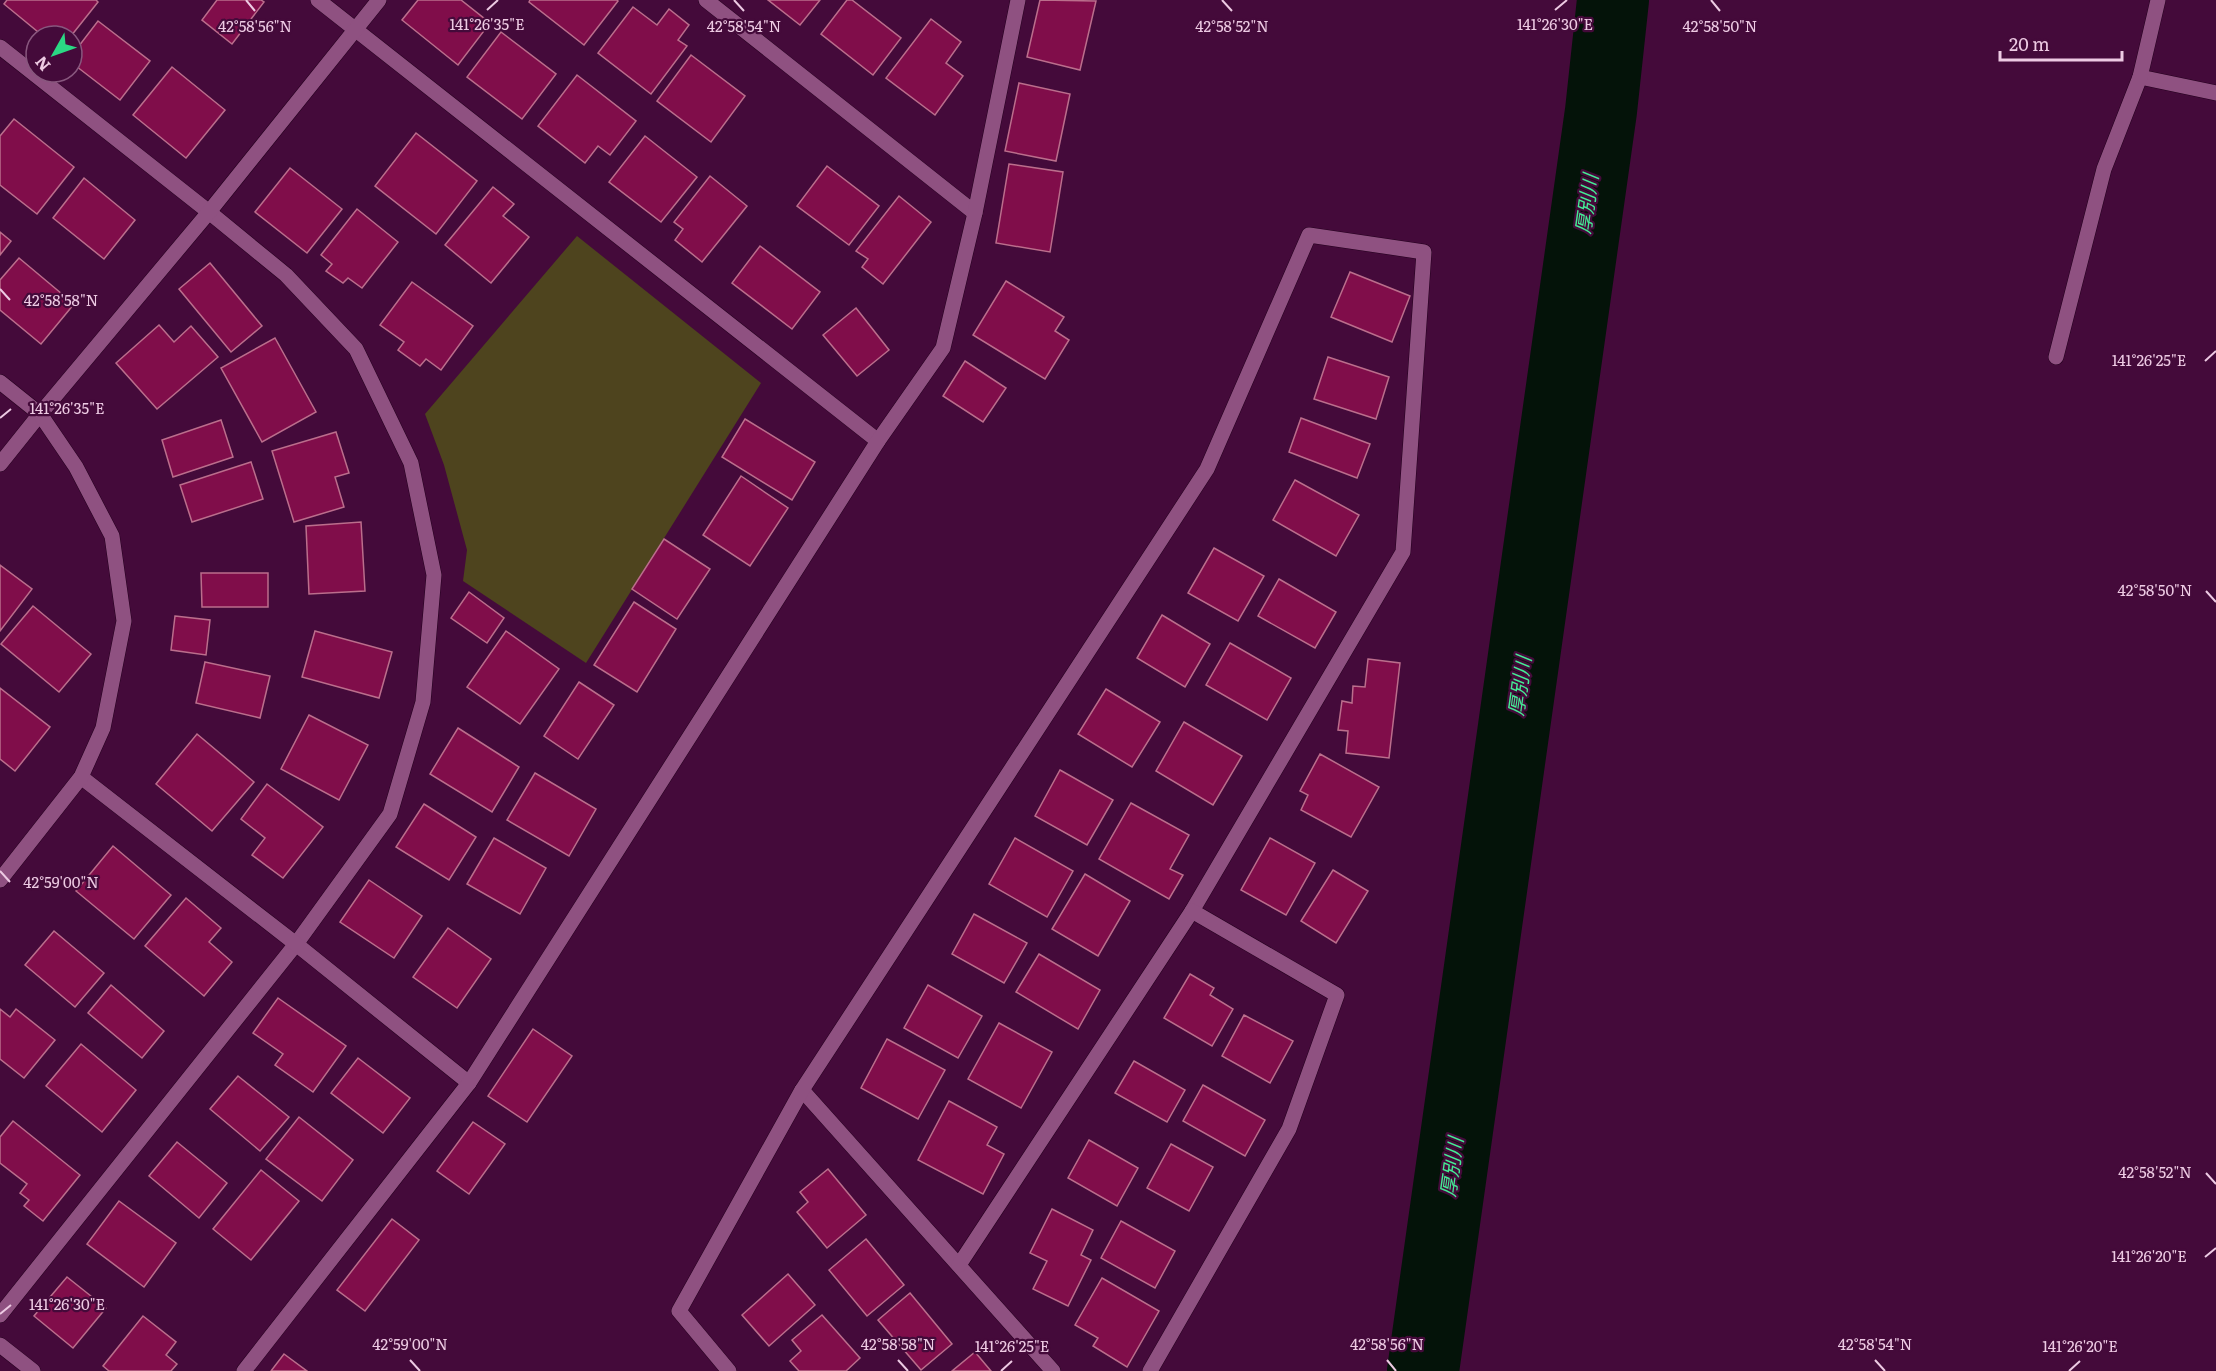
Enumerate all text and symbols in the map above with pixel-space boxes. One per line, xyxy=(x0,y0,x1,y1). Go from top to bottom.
text: 141°26'35"E xyxy=(449,12,525,35)
text: 141°26'30"E xyxy=(1517,12,1593,35)
text: 42°58'56"N xyxy=(218,14,292,37)
text: 42°58'54"N xyxy=(707,14,781,37)
text: 42°58'52"N xyxy=(1195,14,1269,37)
text: 42°58'50"N xyxy=(1683,14,1757,37)
north arrow xyxy=(24,24,84,84)
scale bar xyxy=(2000,24,2122,62)
text: 20 m xyxy=(2009,30,2050,57)
text: N xyxy=(28,51,55,77)
water label: 厚別川 xyxy=(1566,170,1604,236)
text: 42°58'58"N xyxy=(24,288,98,311)
text: 141°26'25"E xyxy=(2112,348,2186,371)
text: 141°26'35"E xyxy=(29,396,105,419)
text: 42°58'50"N xyxy=(2118,578,2192,601)
water label: 厚別川 xyxy=(1499,652,1537,718)
text: 42°59'00"N xyxy=(23,870,99,893)
water label: 厚別川 xyxy=(1431,1133,1469,1199)
text: 42°58'52"N xyxy=(2118,1160,2192,1183)
text: 141°26'20"E xyxy=(2111,1244,2187,1267)
text: 141°26'30"E xyxy=(29,1292,105,1315)
text: 42°59'00"N xyxy=(372,1332,448,1355)
text: 42°58'58"N xyxy=(861,1332,935,1355)
text: 42°58'56"N xyxy=(1350,1332,1424,1355)
text: 42°58'54"N xyxy=(1838,1332,1912,1355)
text: 141°26'25"E xyxy=(975,1334,1049,1357)
text: 141°26'20"E xyxy=(2042,1334,2118,1357)

